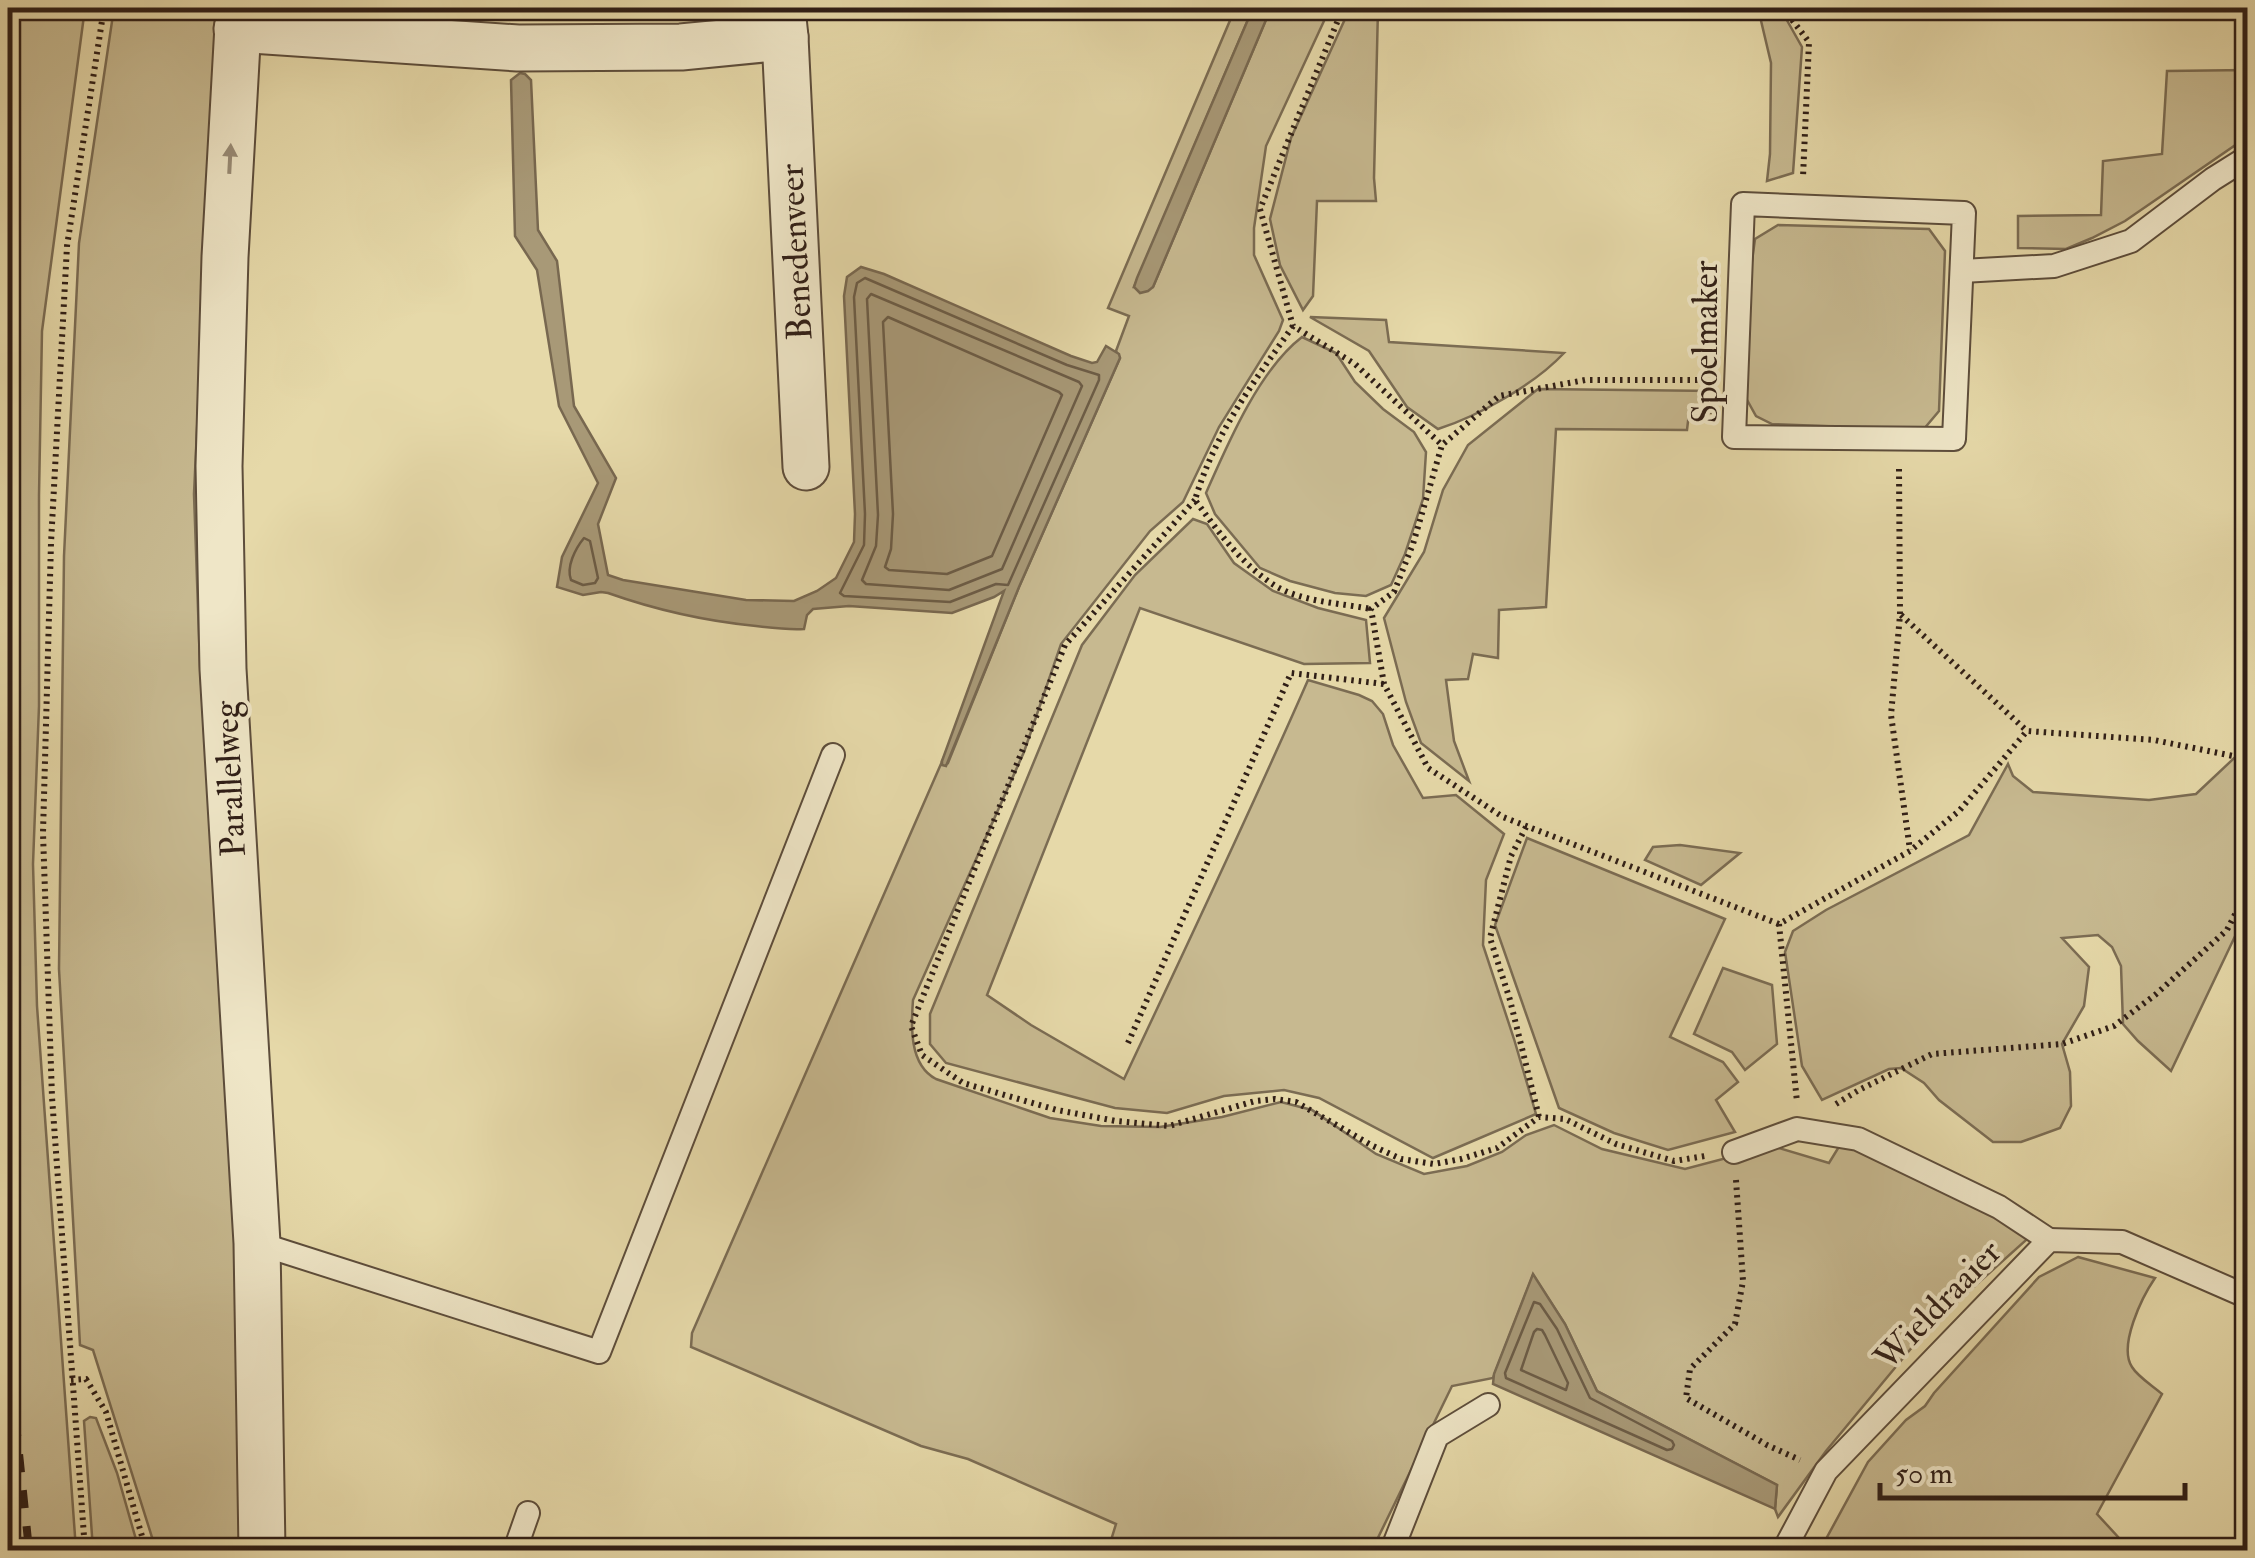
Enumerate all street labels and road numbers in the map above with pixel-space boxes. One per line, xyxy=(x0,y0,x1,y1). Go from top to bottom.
street label: Benedenveer xyxy=(769,163,823,341)
street label: Spoelmaker xyxy=(1684,260,1728,424)
street label: Parallelweg xyxy=(204,699,256,858)
street label: Wieldraaier xyxy=(1864,1231,2011,1380)

